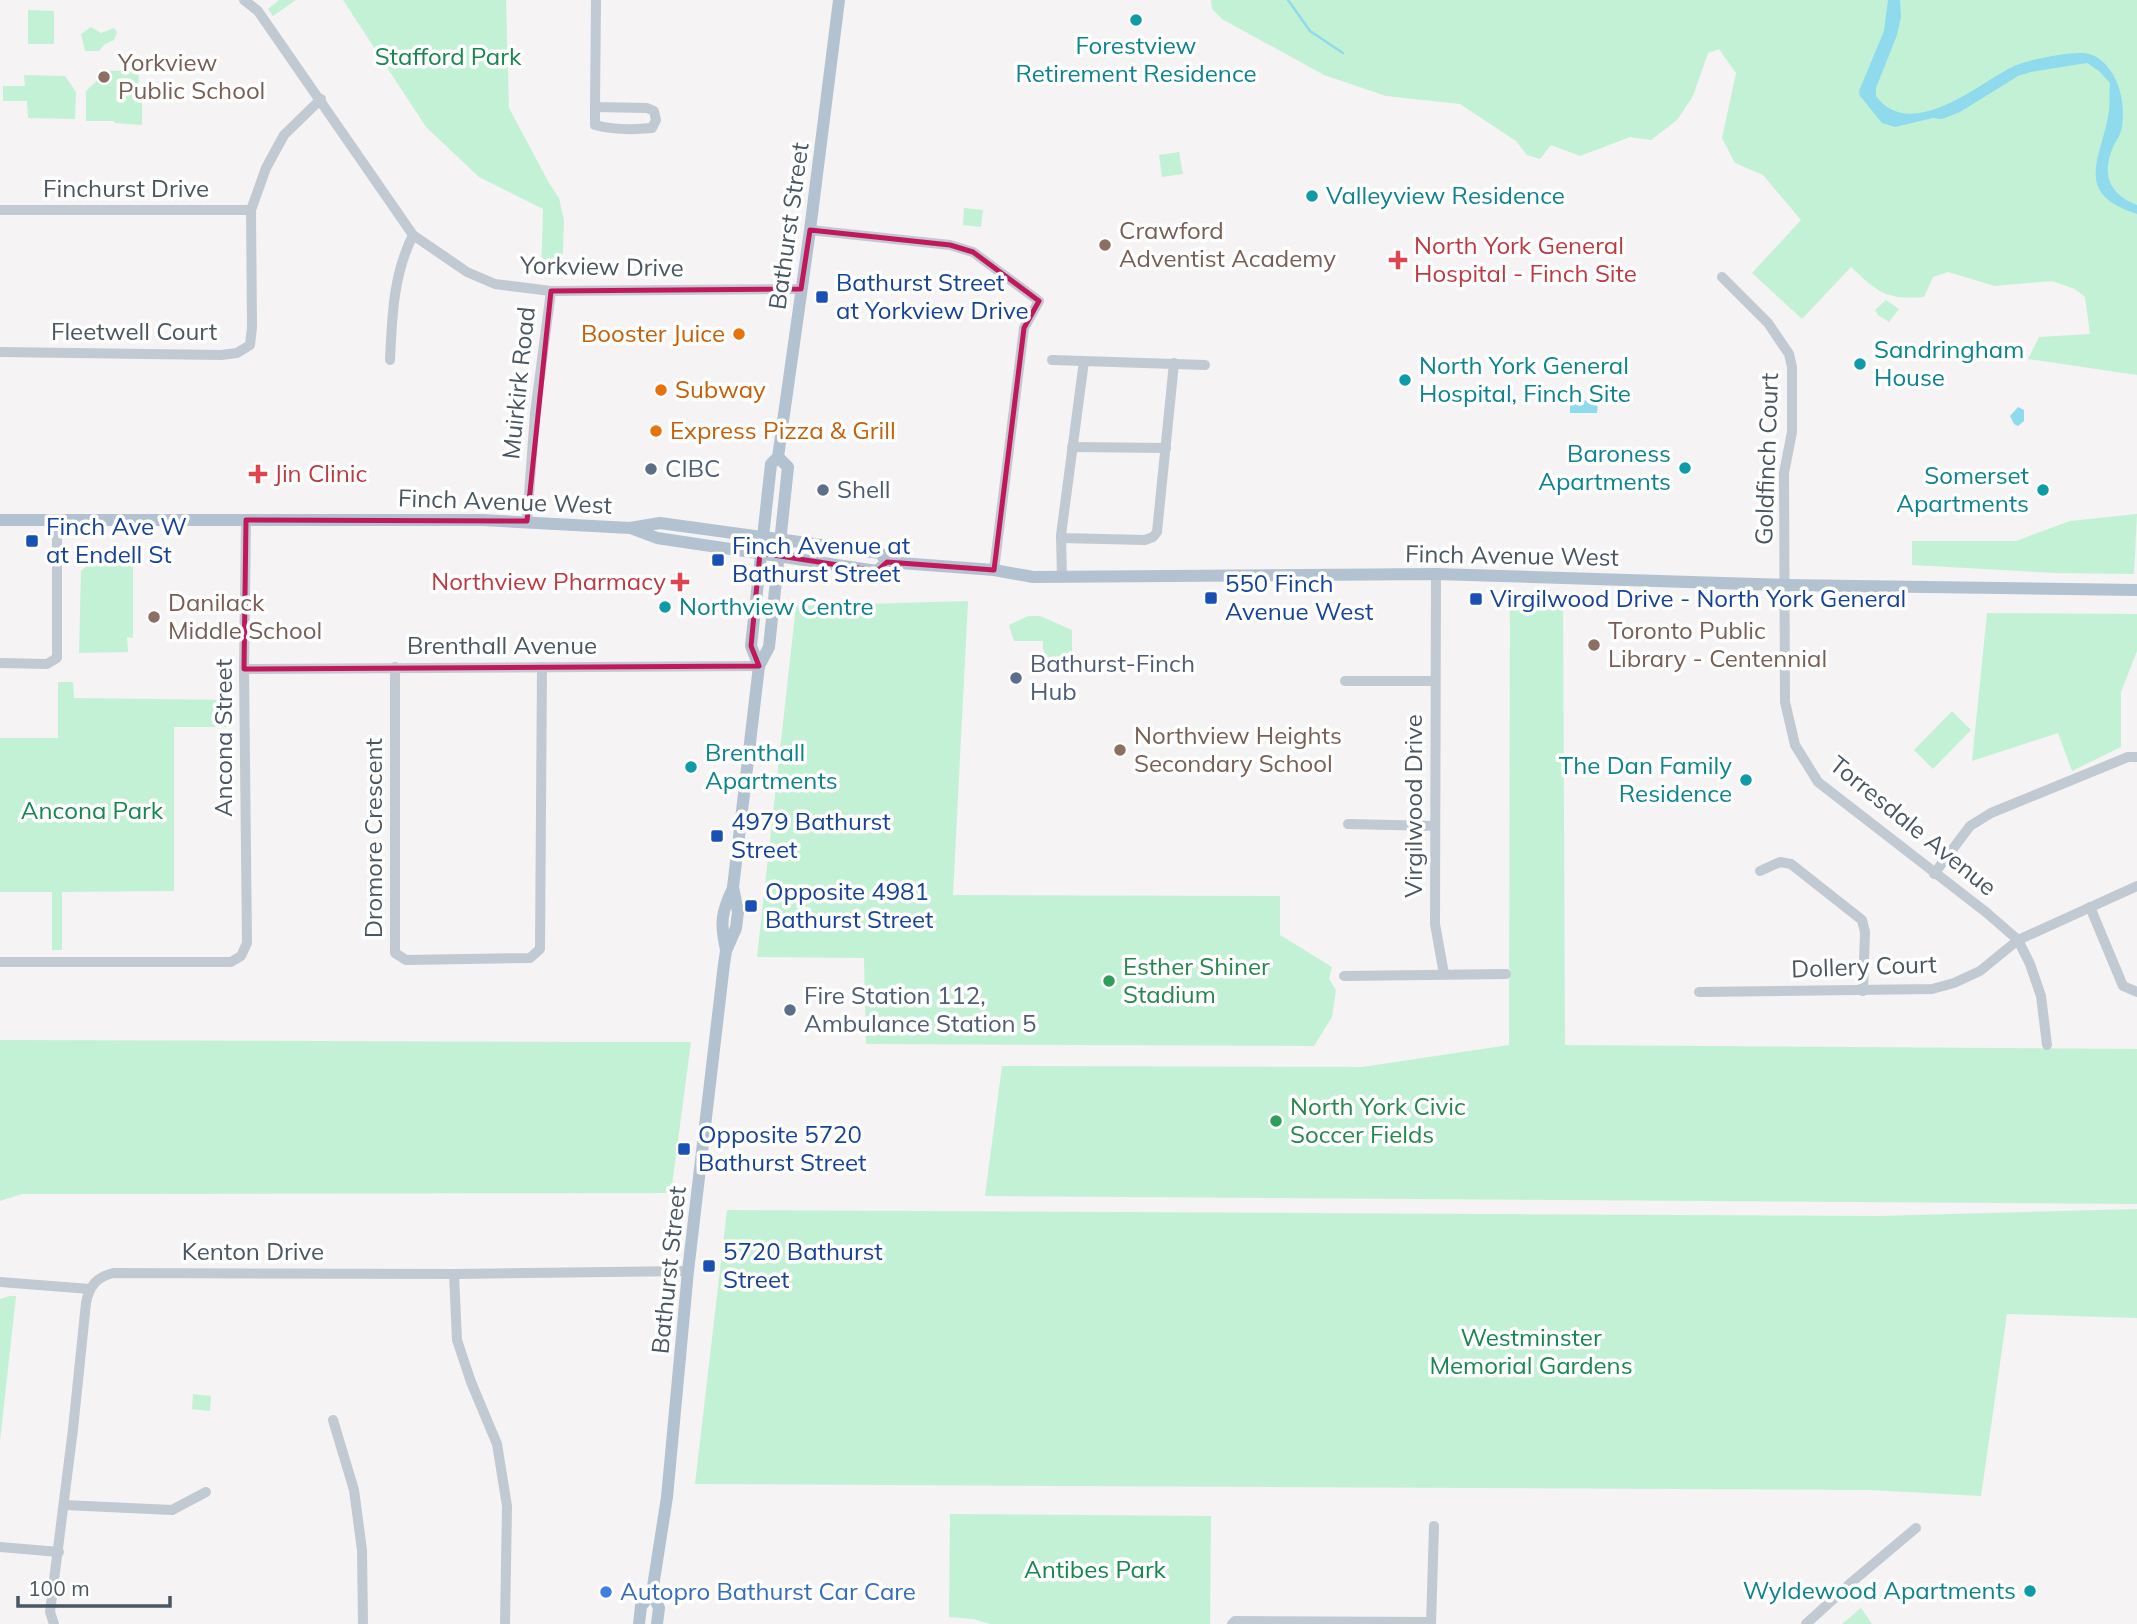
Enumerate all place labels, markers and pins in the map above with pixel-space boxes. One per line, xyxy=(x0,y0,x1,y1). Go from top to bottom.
marker: Forestview Retirement Residence xyxy=(1128,12,1144,28)
place label: Forestview Retirement Residence xyxy=(1015,30,1257,88)
place label: Yorkview Public School xyxy=(117,47,265,105)
marker: Yorkview Public School xyxy=(96,69,112,85)
place label: Valleyview Residence xyxy=(1326,180,1565,210)
marker: Valleyview Residence xyxy=(1304,188,1320,204)
place label: Crawford Adventist Academy xyxy=(1119,215,1336,273)
place label: North York General Hospital - Finch Site xyxy=(1414,230,1637,288)
marker: Crawford Adventist Academy xyxy=(1097,237,1113,253)
marker: North York General Hospital - Finch Site xyxy=(1388,250,1408,270)
place label: Bathurst Street at Yorkview Drive xyxy=(836,267,1029,325)
marker: Bathurst Street at Yorkview Drive xyxy=(814,289,830,305)
place label: Booster Juice xyxy=(581,318,725,348)
marker: Booster Juice xyxy=(731,326,747,342)
place label: Sandringham House xyxy=(1874,334,2024,392)
place label: North York General Hospital, Finch Site xyxy=(1419,350,1631,408)
marker: Sandringham House xyxy=(1852,356,1868,372)
marker: North York General Hospital, Finch Site xyxy=(1397,372,1413,388)
place label: Subway xyxy=(675,374,766,404)
marker: Subway xyxy=(653,382,669,398)
place label: Express Pizza & Grill xyxy=(670,415,896,445)
marker: Express Pizza & Grill xyxy=(648,423,664,439)
place label: Baroness Apartments xyxy=(1538,438,1671,496)
place label: CIBC xyxy=(665,453,720,483)
place label: Jin Clinic xyxy=(274,458,368,488)
marker: Baroness Apartments xyxy=(1677,460,1693,476)
place label: Somerset Apartments xyxy=(1896,460,2029,518)
marker: CIBC xyxy=(643,461,659,477)
marker: Jin Clinic xyxy=(248,464,268,484)
place label: Shell xyxy=(837,474,891,504)
marker: Shell xyxy=(815,482,831,498)
marker: Somerset Apartments xyxy=(2035,482,2051,498)
place label: Finch Ave W at Endell St xyxy=(46,511,187,569)
place label: Finch Avenue at Bathurst Street xyxy=(732,530,910,588)
marker: Finch Ave W at Endell St xyxy=(24,533,40,549)
marker: Finch Avenue at Bathurst Street xyxy=(710,552,726,568)
place label: Northview Pharmacy xyxy=(431,566,666,596)
place label: 550 Finch Avenue West xyxy=(1225,568,1373,626)
marker: Northview Pharmacy xyxy=(672,574,688,590)
place label: Virgilwood Drive - North York General xyxy=(1490,583,1906,613)
place label: Danilack Middle School xyxy=(168,587,322,645)
marker: 550 Finch Avenue West xyxy=(1203,590,1219,606)
place label: Northview Centre xyxy=(679,591,874,621)
marker: Virgilwood Drive - North York General xyxy=(1468,591,1484,607)
marker: Northview Centre xyxy=(657,599,673,615)
marker: Danilack Middle School xyxy=(146,609,162,625)
place label: Toronto Public Library - Centennial xyxy=(1608,615,1827,673)
marker: Toronto Public Library - Centennial xyxy=(1586,637,1602,653)
place label: Bathurst-Finch Hub xyxy=(1030,648,1195,706)
marker: Bathurst-Finch Hub xyxy=(1008,670,1024,686)
place label: Northview Heights Secondary School xyxy=(1134,720,1342,778)
place label: Brenthall Apartments xyxy=(705,737,838,795)
marker: Northview Heights Secondary School xyxy=(1112,742,1128,758)
place label: The Dan Family Residence xyxy=(1559,750,1732,808)
marker: Brenthall Apartments xyxy=(683,759,699,775)
marker: The Dan Family Residence xyxy=(1738,772,1754,788)
place label: 4979 Bathurst Street xyxy=(731,806,891,864)
marker: 4979 Bathurst Street xyxy=(709,828,725,844)
place label: Opposite 4981 Bathurst Street xyxy=(765,876,933,934)
marker: Opposite 4981 Bathurst Street xyxy=(743,898,759,914)
place label: Esther Shiner Stadium xyxy=(1123,951,1270,1009)
marker: Esther Shiner Stadium xyxy=(1101,973,1117,989)
place label: Fire Station 112, Ambulance Station 5 xyxy=(804,980,1036,1038)
marker: Fire Station 112, Ambulance Station 5 xyxy=(782,1002,798,1018)
place label: North York Civic Soccer Fields xyxy=(1290,1091,1466,1149)
marker: North York Civic Soccer Fields xyxy=(1268,1113,1284,1129)
place label: Opposite 5720 Bathurst Street xyxy=(698,1119,866,1177)
marker: Opposite 5720 Bathurst Street xyxy=(676,1141,692,1157)
place label: 5720 Bathurst Street xyxy=(723,1236,883,1294)
marker: 5720 Bathurst Street xyxy=(701,1258,717,1274)
place label: Wyldewood Apartments xyxy=(1743,1575,2016,1605)
place label: Autopro Bathurst Car Care xyxy=(620,1576,916,1606)
marker: Wyldewood Apartments xyxy=(2022,1583,2038,1599)
marker: Autopro Bathurst Car Care xyxy=(598,1584,614,1600)

